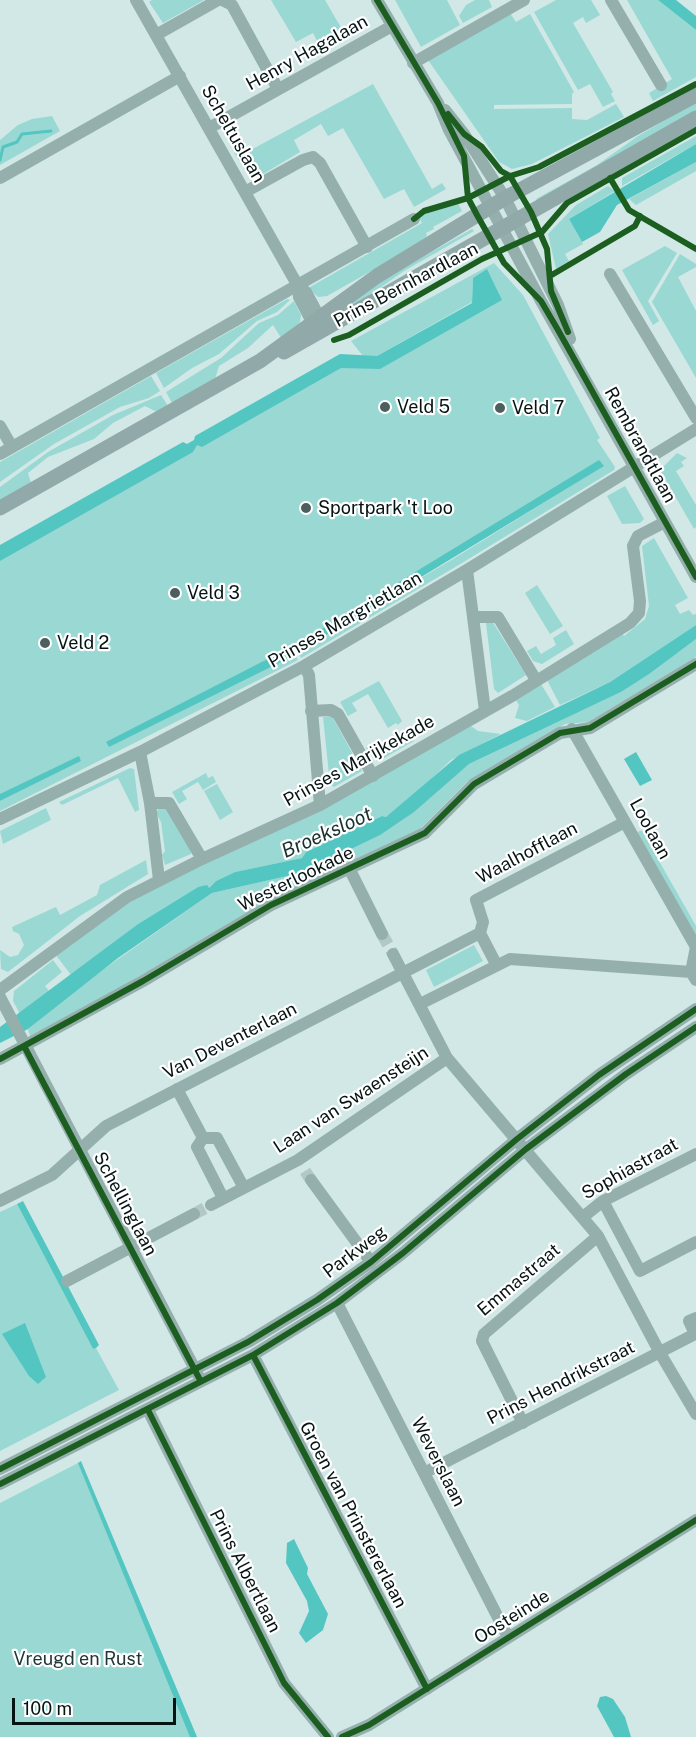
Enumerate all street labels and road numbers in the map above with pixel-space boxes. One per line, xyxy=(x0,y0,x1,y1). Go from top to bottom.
street label: Henry Hagalaan xyxy=(242,11,372,95)
street label: Scheltuslaan xyxy=(196,81,270,187)
street label: Prins Bernhardlaan xyxy=(330,238,482,332)
street label: Rembrandtlaan xyxy=(599,383,681,507)
street label: Prinses Margrietlaan xyxy=(264,567,426,673)
street label: Prinses Marijkekade xyxy=(280,711,438,811)
street label: Loolaan xyxy=(625,795,675,863)
street label: Waalhofflaan xyxy=(473,817,581,889)
street label: Westerlookade xyxy=(235,842,357,916)
street label: Van Deventerlaan xyxy=(159,998,301,1084)
street label: Laan van Swaensteijn xyxy=(270,1042,432,1158)
street label: Sophiastraat xyxy=(578,1134,682,1204)
street label: Schellinglaan xyxy=(89,1148,161,1260)
street label: Parkweg xyxy=(319,1221,391,1283)
street label: Emmastraat xyxy=(473,1239,565,1321)
street label: Prins Hendrikstraat xyxy=(484,1336,638,1430)
street label: Weverslaan xyxy=(406,1414,470,1510)
street label: Groen van Prinstererlaan xyxy=(295,1418,411,1612)
street label: Prins Albertlaan xyxy=(205,1506,285,1636)
street label: Oosteinde xyxy=(470,1585,554,1649)

